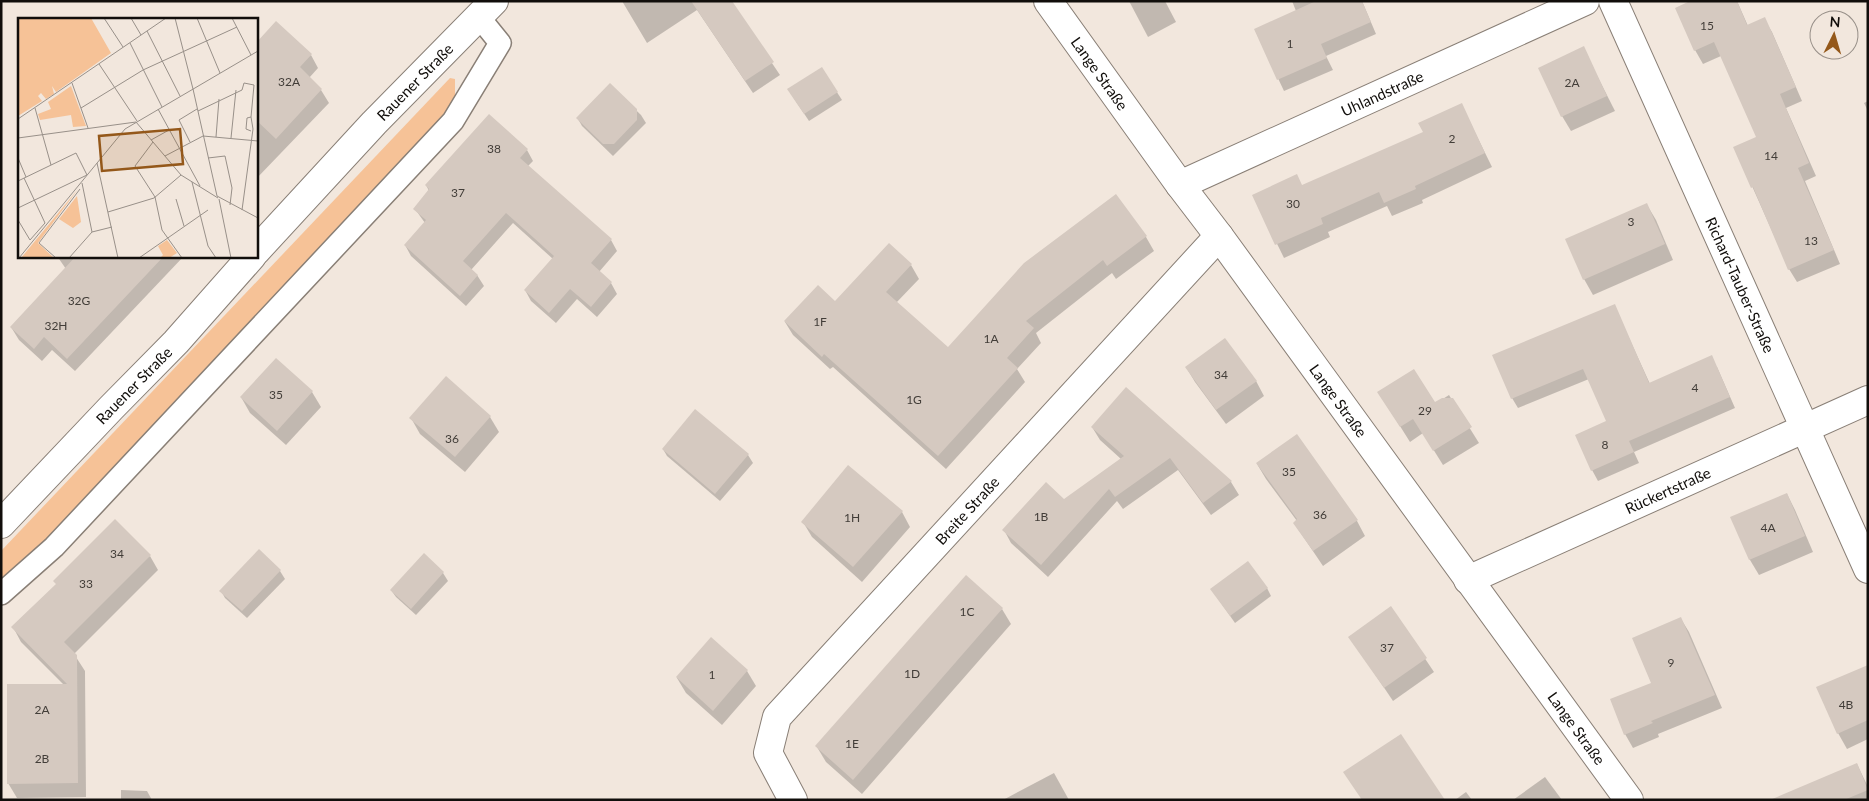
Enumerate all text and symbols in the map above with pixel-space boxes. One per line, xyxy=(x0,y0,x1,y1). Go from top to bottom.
north arrow xyxy=(1809,10,1859,60)
text: N xyxy=(1829,13,1841,30)
inset map xyxy=(18,18,258,258)
house number: 15 xyxy=(1700,18,1714,33)
street label: Lange Straße xyxy=(1068,33,1132,113)
house number: 1 xyxy=(1287,36,1294,51)
street label: Rauener Straße xyxy=(373,39,456,124)
street label: Uhlandstraße xyxy=(1338,67,1426,120)
house number: 32A xyxy=(278,74,301,89)
house number: 2A xyxy=(1564,75,1580,90)
house number: 2 xyxy=(1449,131,1456,146)
house number: 38 xyxy=(487,141,501,156)
house number: 14 xyxy=(1764,148,1778,163)
house number: 37 xyxy=(451,185,465,200)
house number: 30 xyxy=(1286,196,1300,211)
house number: 3 xyxy=(1628,214,1635,229)
street label: Richard-Tauber-Straße xyxy=(1702,214,1779,355)
house number: 13 xyxy=(1804,233,1818,248)
house number: 32G xyxy=(68,293,91,308)
house number: 1F xyxy=(813,314,827,329)
house number: 32H xyxy=(44,318,68,333)
house number: 1A xyxy=(983,331,999,346)
street label: Rauener Straße xyxy=(92,343,175,428)
street label: Lange Straße xyxy=(1306,361,1371,440)
house number: 34 xyxy=(1214,367,1228,382)
house number: 4 xyxy=(1692,380,1699,395)
house number: 35 xyxy=(269,387,283,402)
house number: 1G xyxy=(906,392,922,407)
house number: 29 xyxy=(1418,403,1432,418)
house number: 36 xyxy=(445,431,459,446)
house number: 8 xyxy=(1602,437,1609,452)
street label: Rückertstraße xyxy=(1622,463,1713,517)
house number: 35 xyxy=(1282,464,1296,479)
street label: Breite Straße xyxy=(931,473,1003,548)
house number: 36 xyxy=(1313,507,1327,522)
house number: 1B xyxy=(1034,509,1049,524)
house number: 1H xyxy=(844,510,860,525)
house number: 4A xyxy=(1760,520,1776,535)
house number: 34 xyxy=(110,546,124,561)
house number: 33 xyxy=(79,576,93,591)
house number: 1C xyxy=(960,604,974,619)
house number: 37 xyxy=(1380,640,1394,655)
house number: 9 xyxy=(1668,655,1675,670)
house number: 1D xyxy=(904,666,920,681)
house number: 1 xyxy=(709,667,716,682)
street label: Lange Straße xyxy=(1544,688,1609,768)
house number: 4B xyxy=(1839,697,1854,712)
house number: 2A xyxy=(34,702,50,717)
house number: 1E xyxy=(845,736,859,751)
house number: 2B xyxy=(35,751,50,766)

